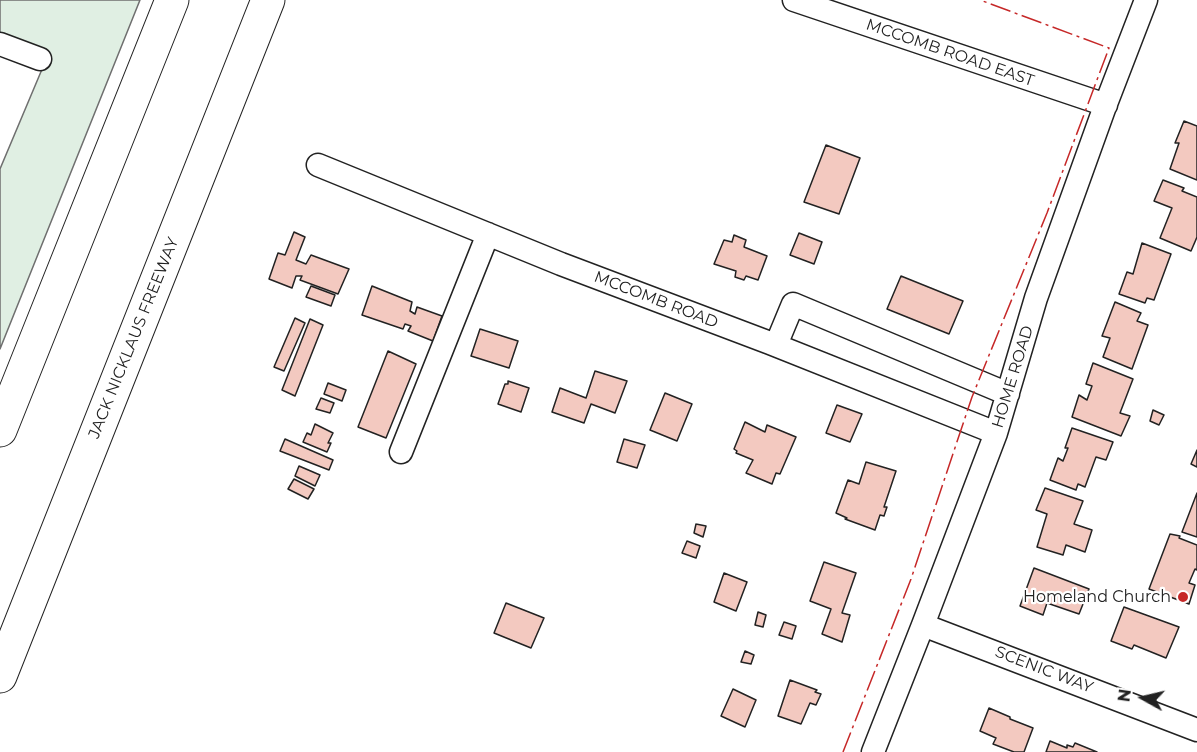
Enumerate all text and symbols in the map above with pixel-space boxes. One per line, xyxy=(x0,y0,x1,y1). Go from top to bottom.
street label: MCCOMB ROAD EAST xyxy=(863,15,1037,91)
street label: JACK NICKLAUS FREEWAY xyxy=(85,235,183,441)
street label: MCCOMB ROAD xyxy=(591,268,721,332)
street label: HOME ROAD xyxy=(988,323,1038,431)
place label: Homeland Church xyxy=(1023,587,1171,607)
marker: Homeland Church xyxy=(1176,590,1190,604)
street label: SCENIC WAY xyxy=(992,643,1096,697)
north arrow xyxy=(1113,668,1173,728)
text: N xyxy=(1114,688,1135,703)

